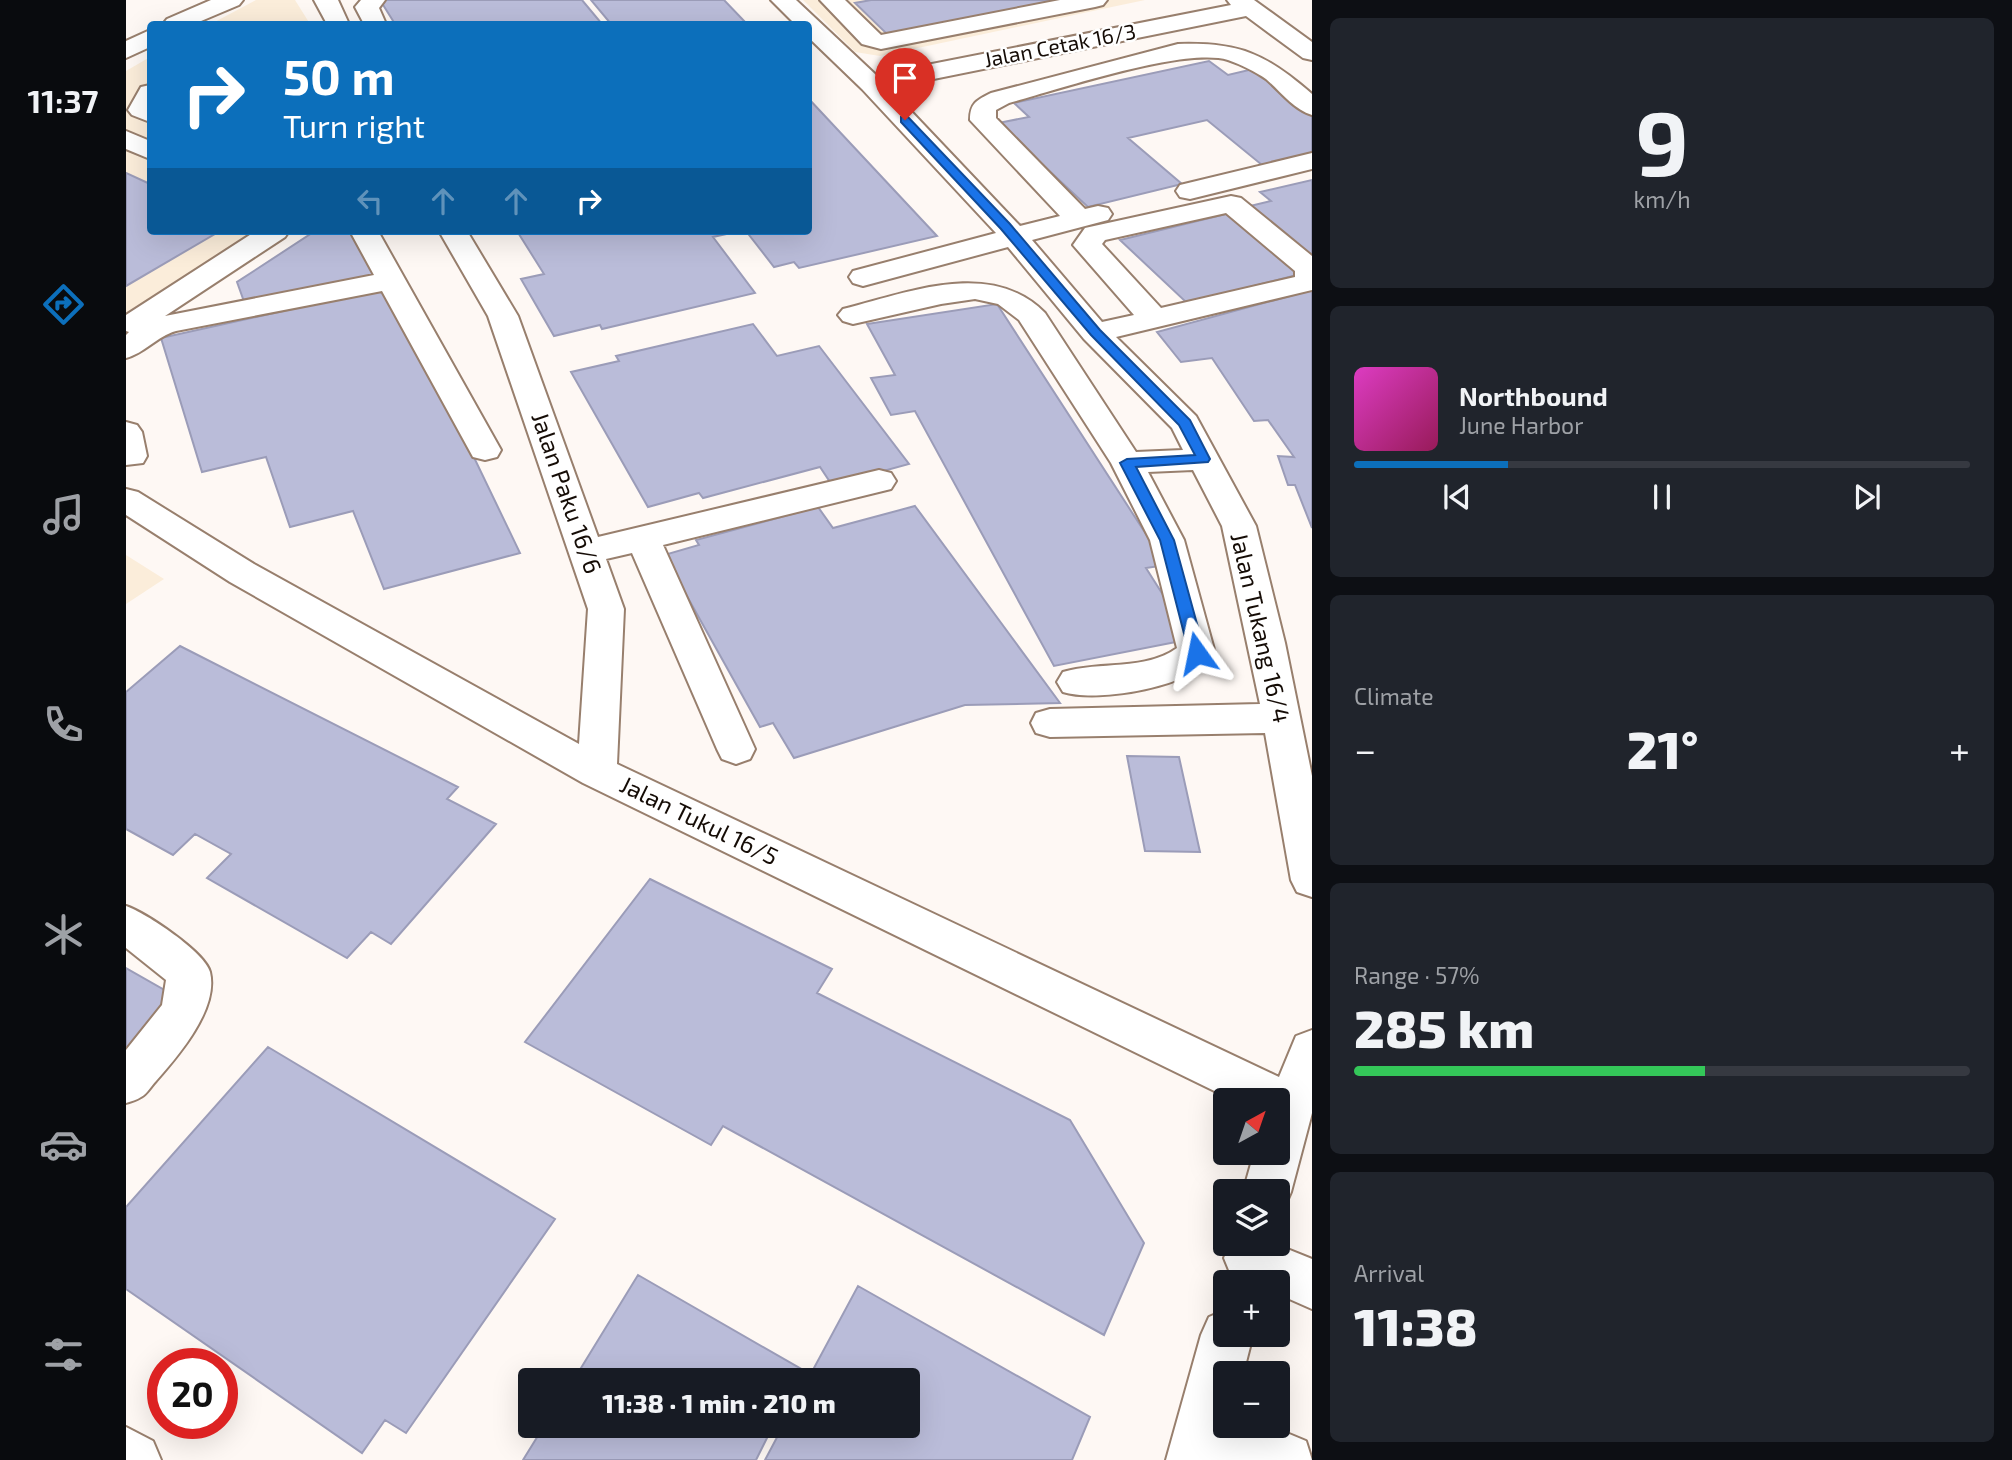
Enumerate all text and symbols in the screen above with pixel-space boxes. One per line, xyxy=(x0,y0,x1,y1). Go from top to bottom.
street label: Jalan Cetak 16/3 xyxy=(982,18,1138,72)
text: 50 m xyxy=(283,46,395,105)
pin xyxy=(875,48,935,120)
icon: right xyxy=(168,49,259,140)
icon: arrive xyxy=(886,59,924,97)
text: 11:37 xyxy=(28,81,98,119)
text: 9 xyxy=(1635,85,1689,194)
text: Turn right xyxy=(283,106,425,144)
icon: left xyxy=(351,182,389,220)
icon: ahead xyxy=(424,182,462,220)
icon: ahead xyxy=(497,182,535,220)
icon: right xyxy=(570,182,608,220)
text: km/h xyxy=(1633,185,1691,213)
icon: directions xyxy=(39,280,88,329)
text: Northbound xyxy=(1459,380,1608,411)
street label: Jalan Paku 16/6 xyxy=(526,408,609,577)
text: June Harbor xyxy=(1459,411,1583,439)
icon: previous xyxy=(1438,478,1476,516)
icon: pause xyxy=(1643,478,1681,516)
icon: next xyxy=(1848,478,1886,516)
icon: music xyxy=(39,490,88,539)
street label: Jalan Tukang 16/4 xyxy=(1225,530,1297,726)
position arrow xyxy=(1160,616,1234,690)
text: Climate xyxy=(1354,682,1434,710)
icon: phone xyxy=(39,700,88,749)
text: 21° xyxy=(1627,717,1698,779)
text: − xyxy=(1354,726,1376,772)
text: + xyxy=(1949,726,1970,772)
street label: Jalan Tukul 16/5 xyxy=(616,769,783,870)
icon: climate xyxy=(39,910,88,959)
text: Range · 57% xyxy=(1354,961,1480,989)
text: 285 km xyxy=(1354,996,1534,1058)
north arrow xyxy=(1213,1088,1290,1166)
map controls xyxy=(1213,1088,1290,1438)
icon: car xyxy=(39,1120,88,1169)
button: layers xyxy=(1213,1179,1290,1256)
text: Arrival xyxy=(1354,1259,1424,1287)
button: + xyxy=(1213,1270,1290,1347)
text: 11:38 xyxy=(1354,1294,1478,1356)
icon: filters xyxy=(39,1330,88,1379)
speed limit sign: 20 xyxy=(147,1348,238,1439)
button: − xyxy=(1213,1361,1290,1438)
text: 11:38 · 1 min · 210 m xyxy=(602,1387,836,1418)

